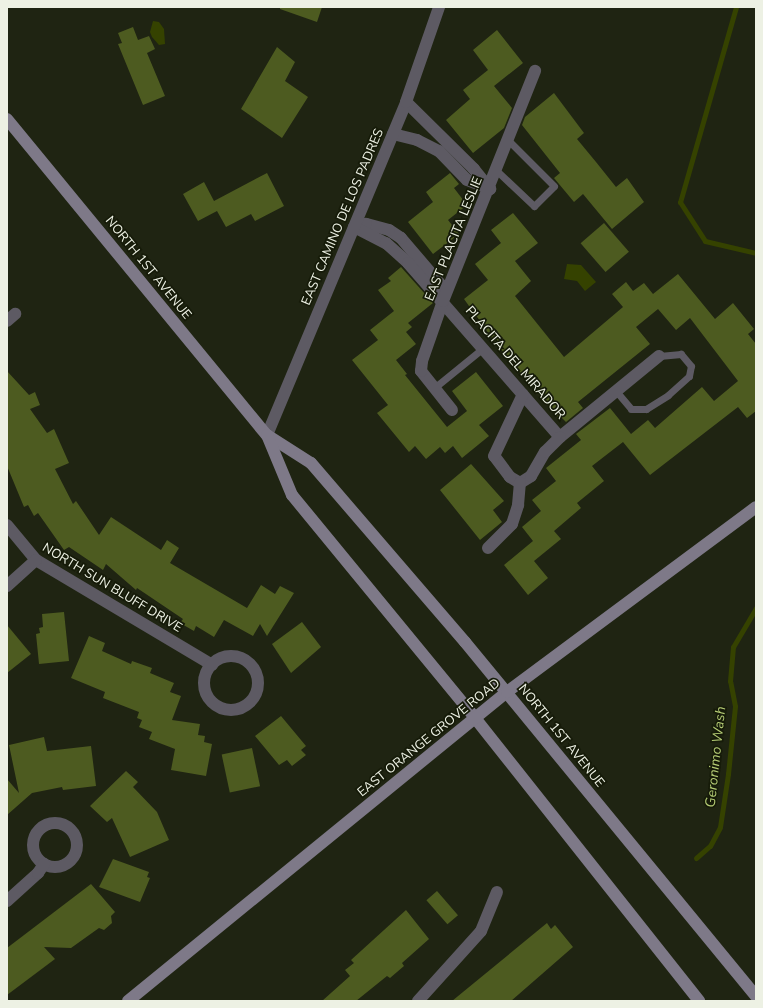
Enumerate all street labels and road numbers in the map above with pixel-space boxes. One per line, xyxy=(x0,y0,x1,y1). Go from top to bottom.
street label: EAST CAMINO DE LOS PADRES xyxy=(299,126,387,308)
street label: EAST PLACITA LESLIE xyxy=(422,175,486,303)
street label: NORTH 1ST AVENUE xyxy=(102,213,194,323)
street label: PLACITA DEL MIRADOR xyxy=(462,303,568,423)
street label: NORTH SUN BLUFF DRIVE xyxy=(39,540,185,636)
street label: EAST ORANGE GROVE ROAD xyxy=(355,676,503,800)
street label: NORTH 1ST AVENUE xyxy=(515,681,607,791)

